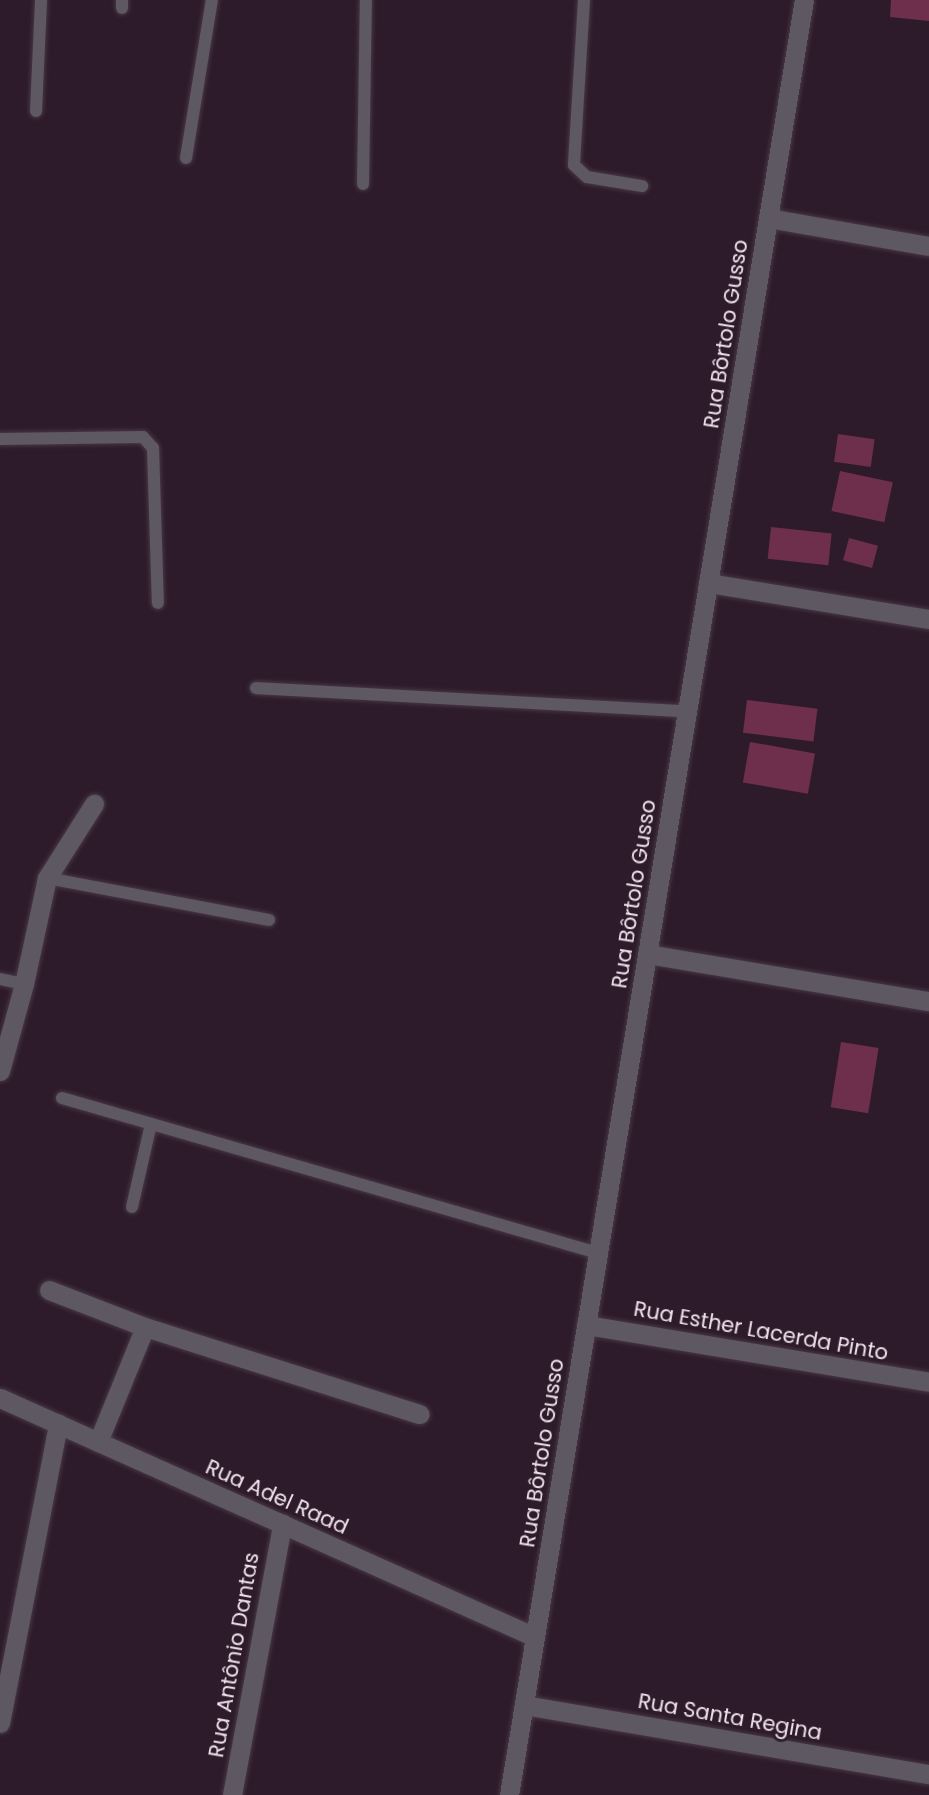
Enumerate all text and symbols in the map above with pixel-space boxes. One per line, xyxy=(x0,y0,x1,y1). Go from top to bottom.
street label: Rua Bôrtolo Gusso xyxy=(699,238,753,430)
street label: Rua Bôrtolo Gusso xyxy=(607,798,661,990)
street label: Rua Esther Lacerda Pinto xyxy=(632,1296,890,1366)
street label: Rua Bôrtolo Gusso xyxy=(515,1357,569,1549)
street label: Rua Adel Raad xyxy=(202,1454,352,1540)
street label: Rua Antônio Dantas xyxy=(204,1551,264,1759)
street label: Rua Santa Regina xyxy=(636,1688,824,1746)

